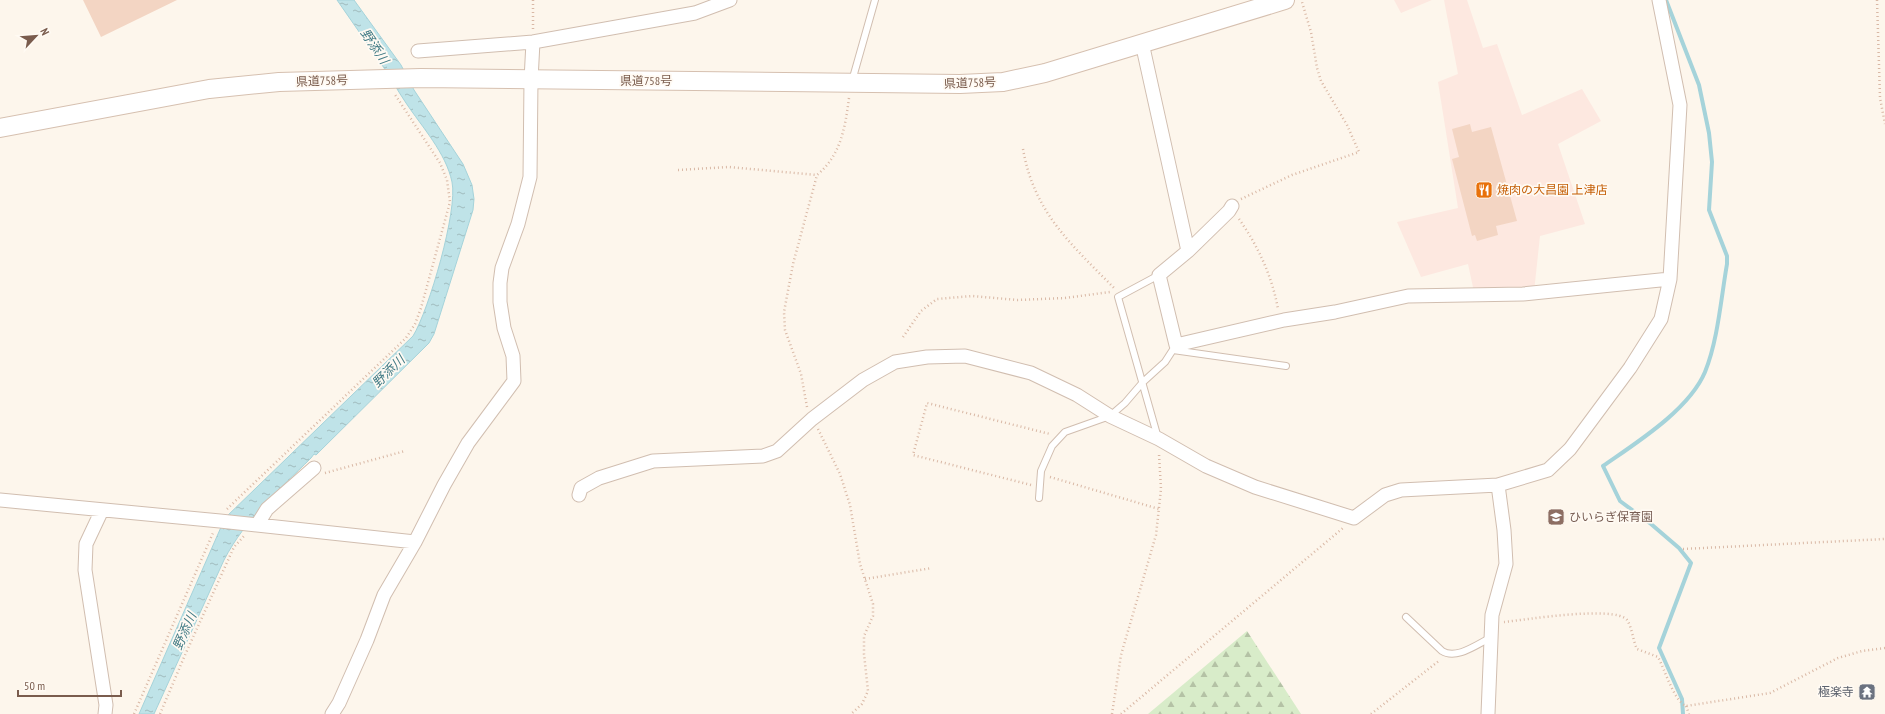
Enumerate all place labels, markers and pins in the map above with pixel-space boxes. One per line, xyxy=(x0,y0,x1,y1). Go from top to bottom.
restaurant icon: 焼肉の大昌園 上津店 xyxy=(1474,180,1494,200)
place label: 焼肉の大昌園 上津店 xyxy=(1497,182,1608,197)
school or university icon: ひいらぎ保育園 xyxy=(1546,507,1566,527)
place label: ひいらぎ保育園 xyxy=(1569,509,1653,524)
temple icon: 極楽寺 xyxy=(1857,682,1877,702)
place label: 極楽寺 xyxy=(1818,684,1854,699)

